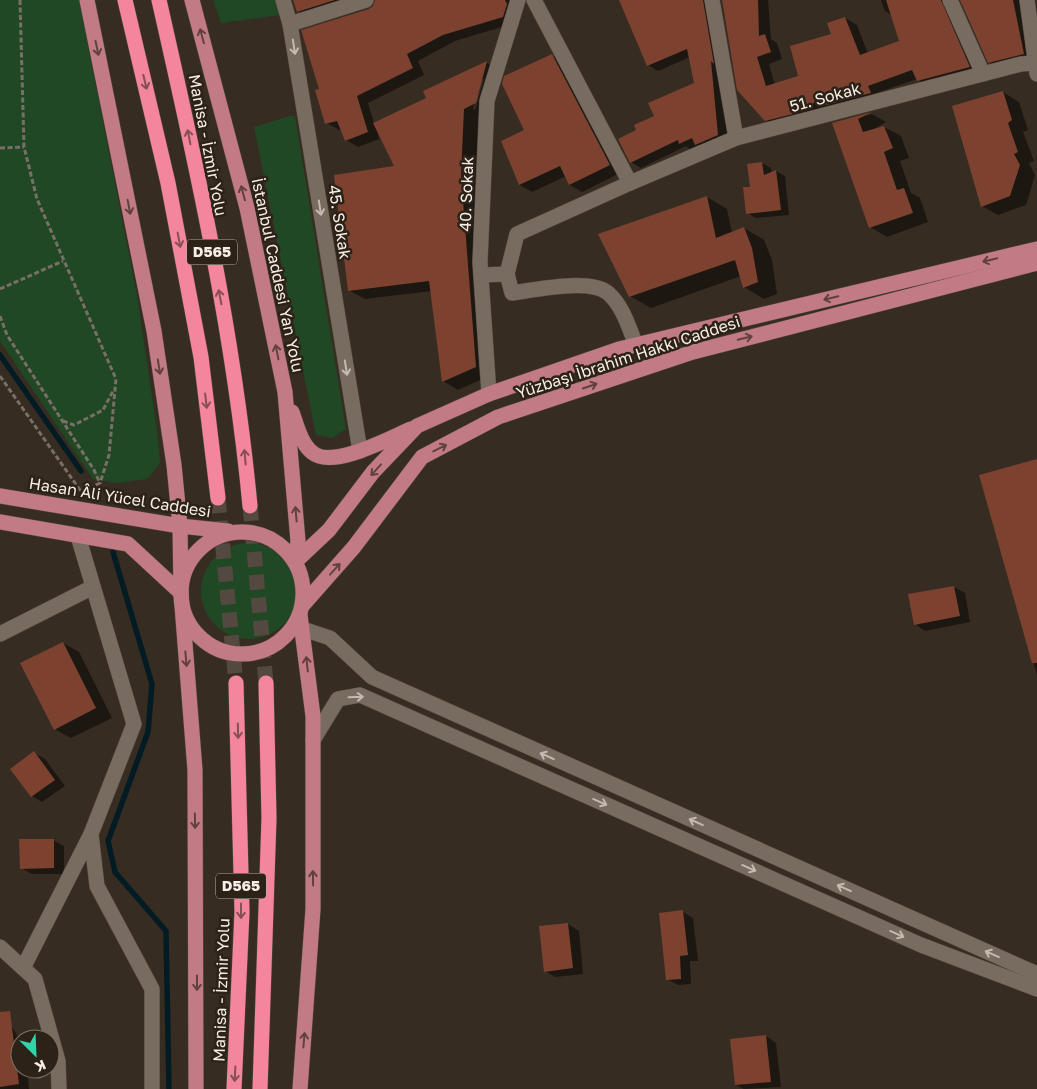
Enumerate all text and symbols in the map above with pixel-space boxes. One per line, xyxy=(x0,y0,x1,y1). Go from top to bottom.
one-way arrow xyxy=(196,29,206,45)
one-way arrow xyxy=(93,39,102,55)
one-way arrow xyxy=(289,39,299,55)
one-way arrow xyxy=(141,73,150,89)
street label: Manisa - İzmir Yolu xyxy=(184,73,232,217)
street label: 51. Sokak xyxy=(787,78,863,116)
one-way arrow xyxy=(184,130,193,146)
street label: 40. Sokak xyxy=(455,156,477,232)
street label: İstanbul Caddesi Yan Yolu xyxy=(248,176,308,374)
street label: 45. Sokak xyxy=(324,184,356,260)
one-way arrow xyxy=(238,186,247,202)
one-way arrow xyxy=(125,198,135,214)
one-way arrow xyxy=(315,199,325,215)
one-way arrow xyxy=(175,232,184,248)
road number: D565 xyxy=(187,240,237,264)
one-way arrow xyxy=(982,256,998,265)
one-way arrow xyxy=(215,289,225,305)
one-way arrow xyxy=(824,294,840,303)
street label: Yüzbaşı İbrahim Hakkı Caddesi xyxy=(514,311,742,403)
one-way arrow xyxy=(736,333,752,342)
one-way arrow xyxy=(272,345,281,361)
one-way arrow xyxy=(154,358,164,374)
one-way arrow xyxy=(341,360,351,376)
one-way arrow xyxy=(582,381,598,391)
one-way arrow xyxy=(201,392,211,408)
one-way arrow xyxy=(432,443,447,452)
one-way arrow xyxy=(240,450,250,466)
one-way arrow xyxy=(370,464,382,477)
street label: Hasan Âli Yücel Caddesi xyxy=(28,473,212,521)
one-way arrow xyxy=(291,506,300,522)
one-way arrow xyxy=(329,563,340,576)
one-way arrow xyxy=(181,650,191,666)
one-way arrow xyxy=(302,656,312,672)
one-way arrow xyxy=(347,692,363,702)
one-way arrow xyxy=(233,723,242,739)
one-way arrow xyxy=(540,750,555,760)
one-way arrow xyxy=(592,797,607,807)
one-way arrow xyxy=(191,813,200,829)
one-way arrow xyxy=(689,816,704,826)
one-way arrow xyxy=(741,863,756,873)
one-way arrow xyxy=(308,871,318,887)
road number: D565 xyxy=(216,874,266,898)
one-way arrow xyxy=(837,883,852,892)
one-way arrow xyxy=(236,903,246,919)
street label: Manisa - İzmir Yolu xyxy=(208,918,234,1062)
one-way arrow xyxy=(889,929,904,939)
one-way arrow xyxy=(985,949,1000,959)
one-way arrow xyxy=(192,975,202,991)
north arrow xyxy=(10,1029,60,1079)
one-way arrow xyxy=(299,1033,309,1049)
text: K xyxy=(32,1057,49,1076)
one-way arrow xyxy=(230,1065,239,1081)

